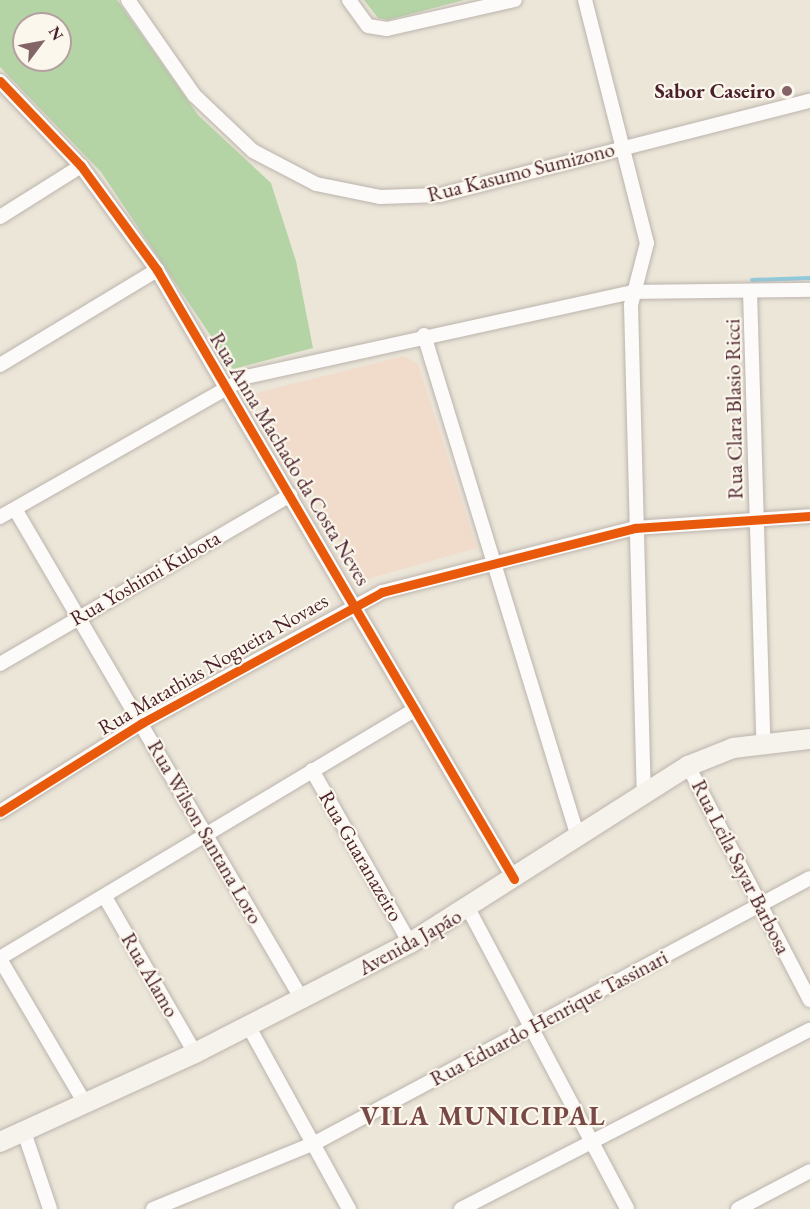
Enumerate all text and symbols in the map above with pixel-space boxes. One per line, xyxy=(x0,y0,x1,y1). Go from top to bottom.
north arrow xyxy=(12,12,72,72)
text: N xyxy=(44,22,68,44)
place label: Sabor Caseiro xyxy=(654,78,775,104)
marker: Sabor Caseiro xyxy=(780,84,794,98)
street label: Rua Kasumo Sumizono xyxy=(425,137,617,207)
street label: Rua Clara Blasio Ricci xyxy=(720,318,748,500)
street label: Rua Anna Machado da Costa Neves xyxy=(204,328,376,590)
street label: Rua Yoshimi Kubota xyxy=(66,525,224,631)
street label: Rua Matathias Nogueira Novaes xyxy=(93,588,333,740)
street label: Rua Wilson Santana Loro xyxy=(142,736,268,928)
street label: Rua Leila Sayar Barbosa xyxy=(686,776,796,958)
street label: Rua Guaranazeiro xyxy=(313,786,409,926)
street label: Avenida Japão xyxy=(354,903,466,981)
street label: Rua Alamo xyxy=(116,928,184,1022)
street label: Rua Eduardo Henrique Tassinari xyxy=(426,945,672,1091)
district label: VILA MUNICIPAL xyxy=(360,1100,606,1132)

